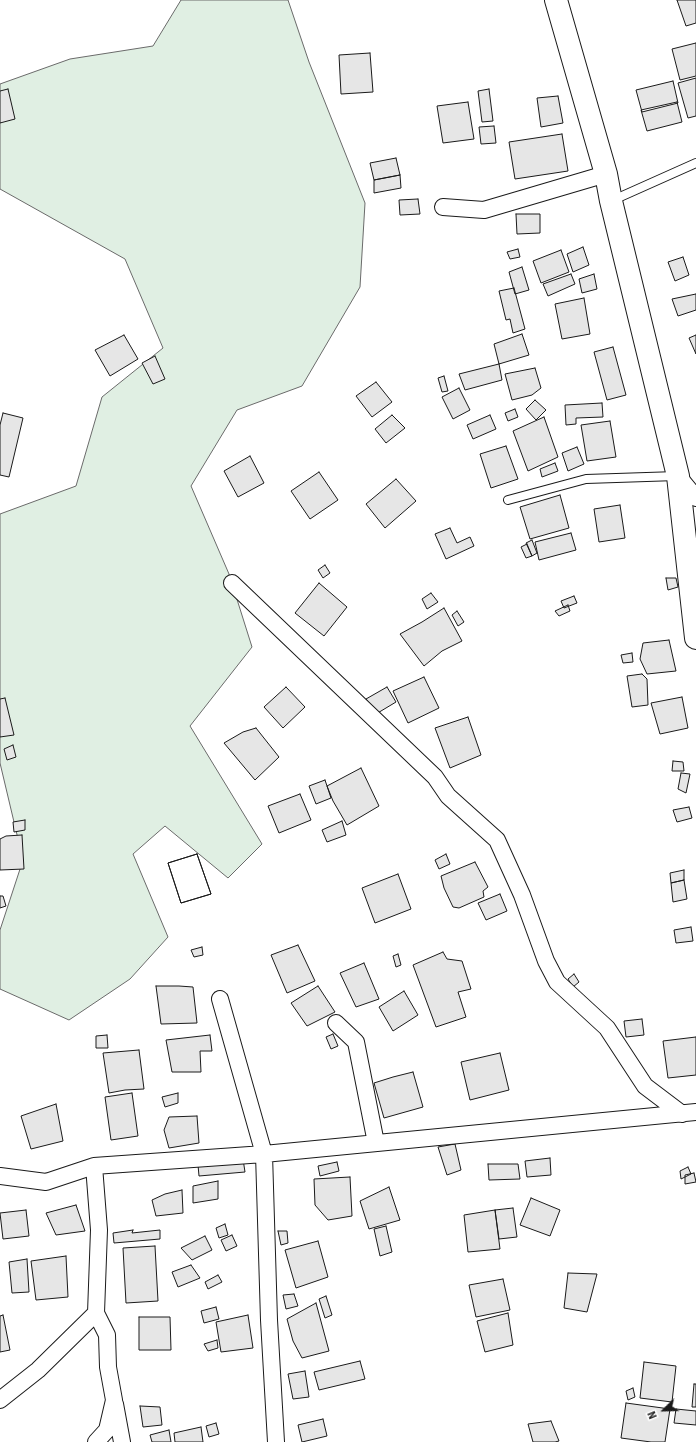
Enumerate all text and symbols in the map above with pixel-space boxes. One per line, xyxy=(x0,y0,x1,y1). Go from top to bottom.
north arrow xyxy=(644,1390,684,1430)
text: N xyxy=(644,1409,661,1421)

